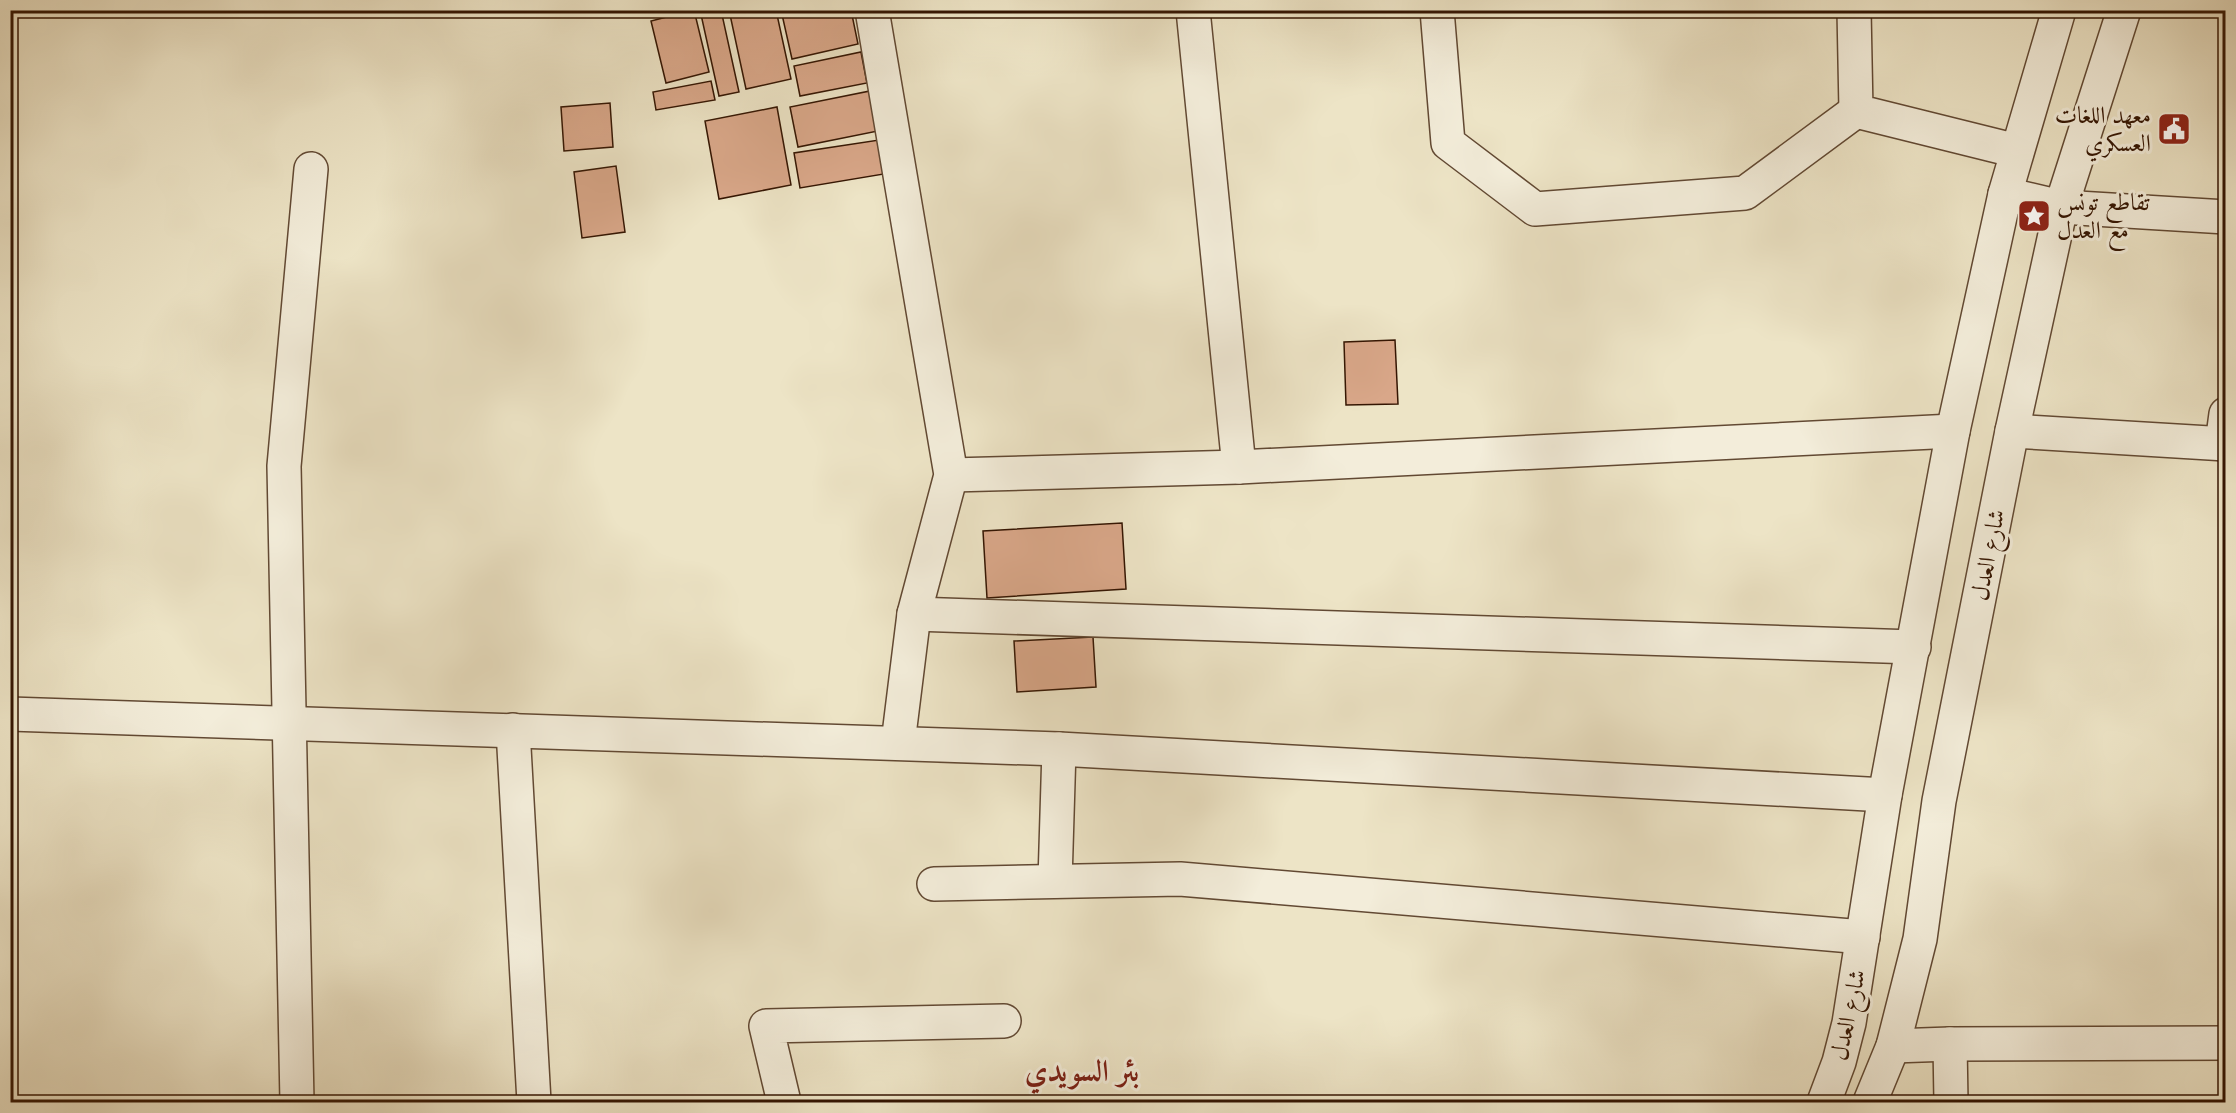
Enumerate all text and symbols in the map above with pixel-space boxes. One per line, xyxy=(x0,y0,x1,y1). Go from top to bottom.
place label: معهد اللغات العسكري xyxy=(2055,105,2151,162)
public building icon: معهد اللغات العسكري xyxy=(2156,111,2192,147)
place label: تقاطع تونس مع العدل xyxy=(2057,192,2150,252)
place icon: تقاطع تونس مع العدل xyxy=(2016,198,2052,234)
street label: شارع العدل xyxy=(1969,508,2016,604)
street label: شارع العدل xyxy=(1829,968,1877,1064)
district label: بئر السويدي xyxy=(1025,1058,1139,1094)

